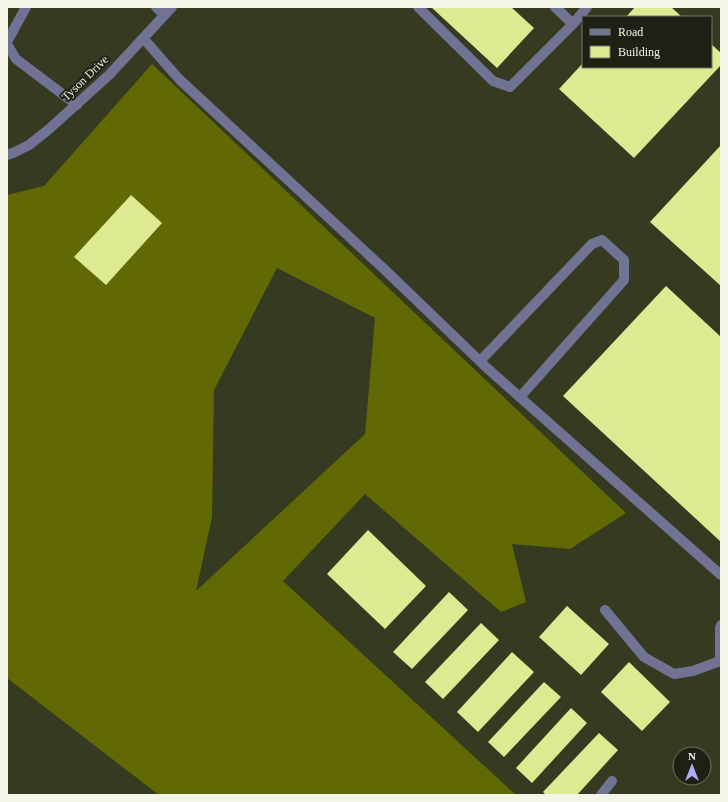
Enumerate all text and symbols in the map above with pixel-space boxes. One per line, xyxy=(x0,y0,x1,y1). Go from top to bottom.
legend xyxy=(582,16,712,68)
text: Road xyxy=(618,25,643,39)
text: Building xyxy=(618,45,660,59)
street label: Tyson Drive xyxy=(59,52,111,104)
north arrow xyxy=(672,746,712,786)
text: N xyxy=(688,750,696,762)

